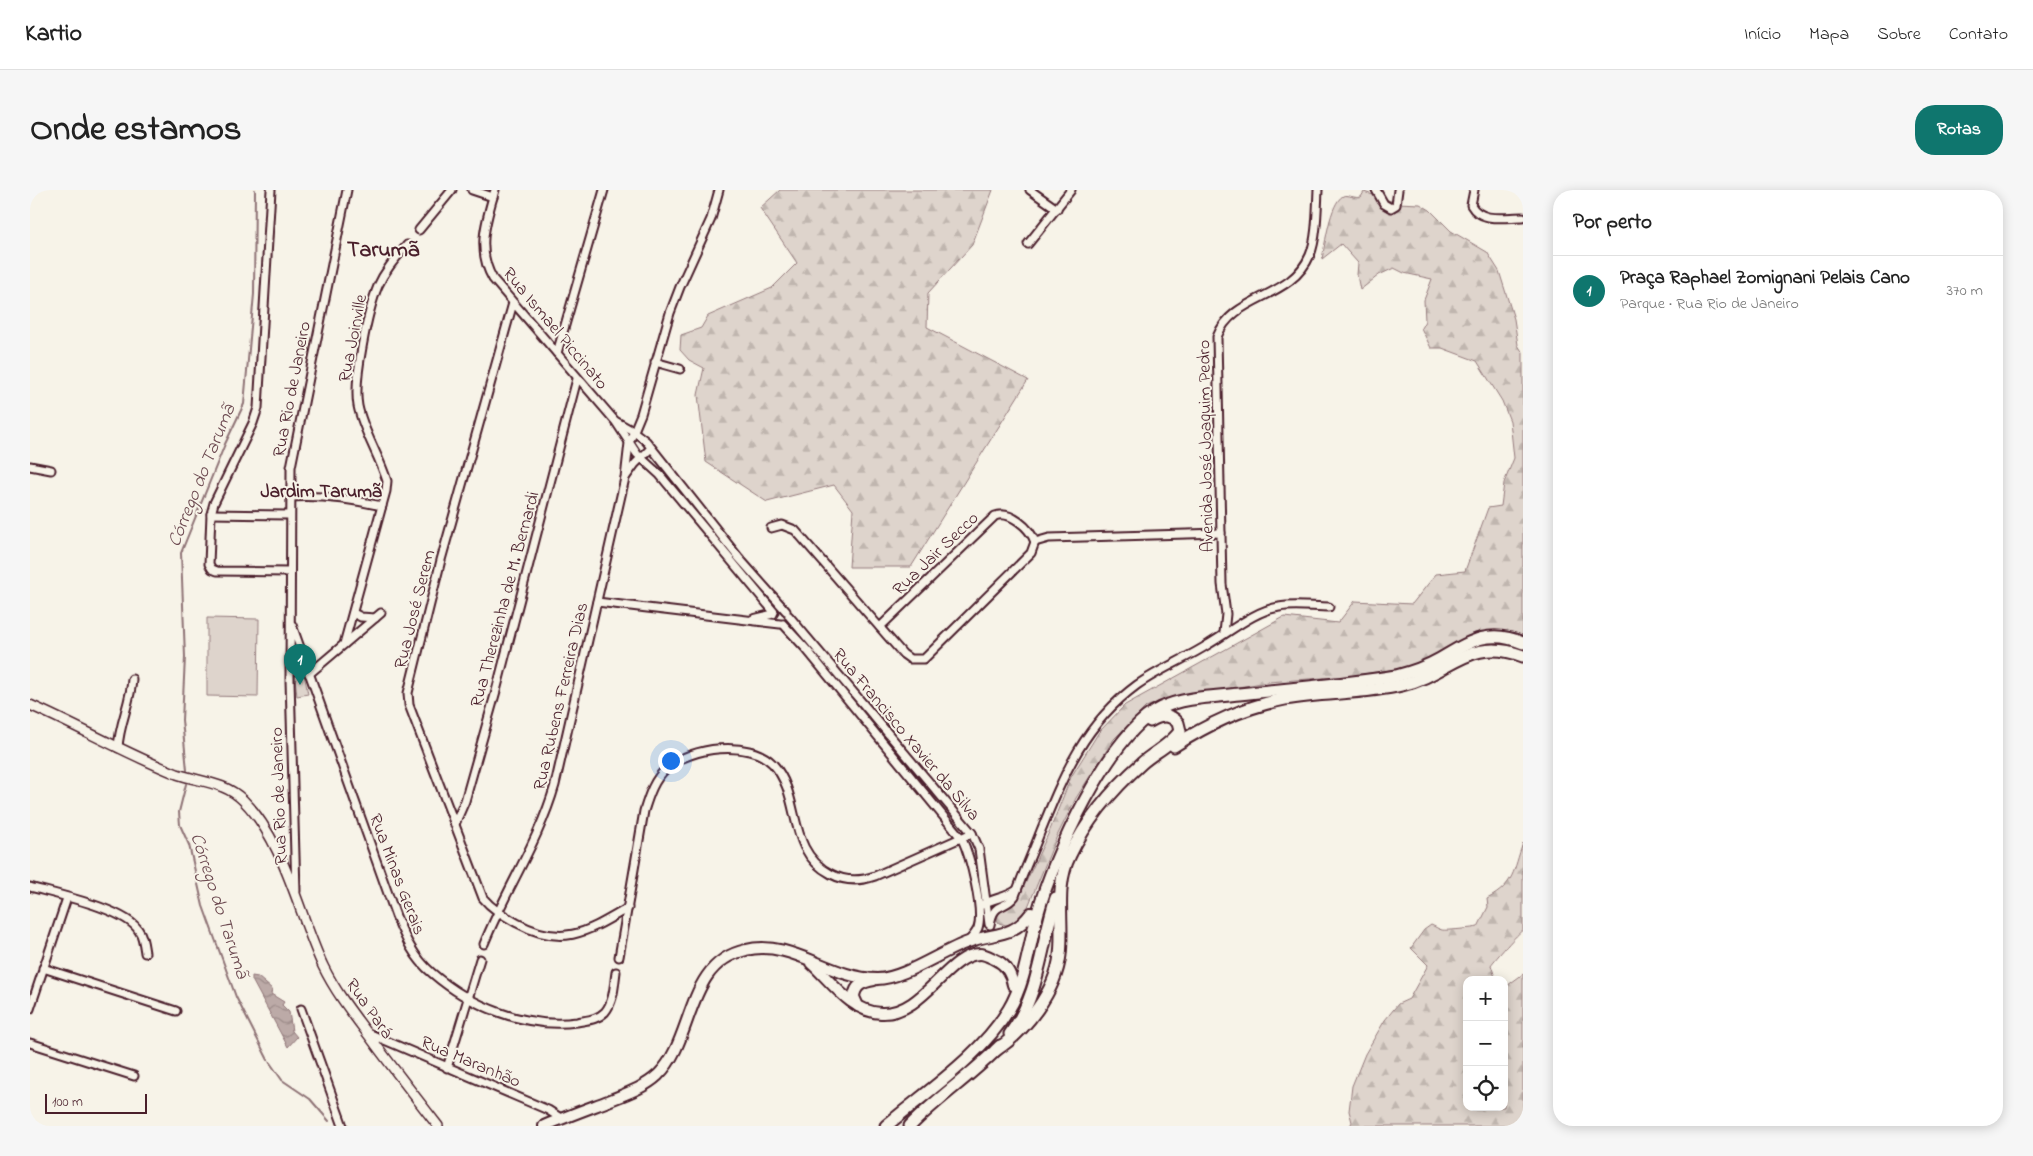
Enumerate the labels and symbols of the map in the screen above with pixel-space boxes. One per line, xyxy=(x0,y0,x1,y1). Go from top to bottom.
district label: Tarumã xyxy=(347,235,420,267)
street label: Rua Ismael Piccinato xyxy=(495,262,614,396)
street label: Rua Joinville xyxy=(333,291,375,385)
street label: Rua Rio de Janeiro xyxy=(267,319,319,459)
street label: Avenida José Joaquim Pedro xyxy=(1192,339,1222,553)
water label: Córrego do Tarumã xyxy=(161,399,245,552)
district label: Jardim Tarumã xyxy=(260,479,382,506)
street label: Rua Therezinha de M. Bernardi xyxy=(465,489,547,710)
street label: Rua Jair Secco xyxy=(887,506,985,602)
street label: Rua José Serem xyxy=(389,547,443,672)
street label: Rua Rubens Ferreira Dias xyxy=(528,600,596,793)
street label: Rua Francisco Xavier da Silva xyxy=(825,643,986,827)
pin: 1 xyxy=(284,644,316,685)
street label: Rua Rio de Janeiro xyxy=(265,727,295,865)
your location xyxy=(658,748,684,774)
street label: Rua Minas Gerais xyxy=(361,810,431,939)
water label: Córrego do Tarumã xyxy=(181,830,256,984)
street label: Rua Pará xyxy=(338,974,399,1045)
street label: Rua Maranhão xyxy=(416,1030,524,1096)
scale bar xyxy=(45,1091,148,1114)

